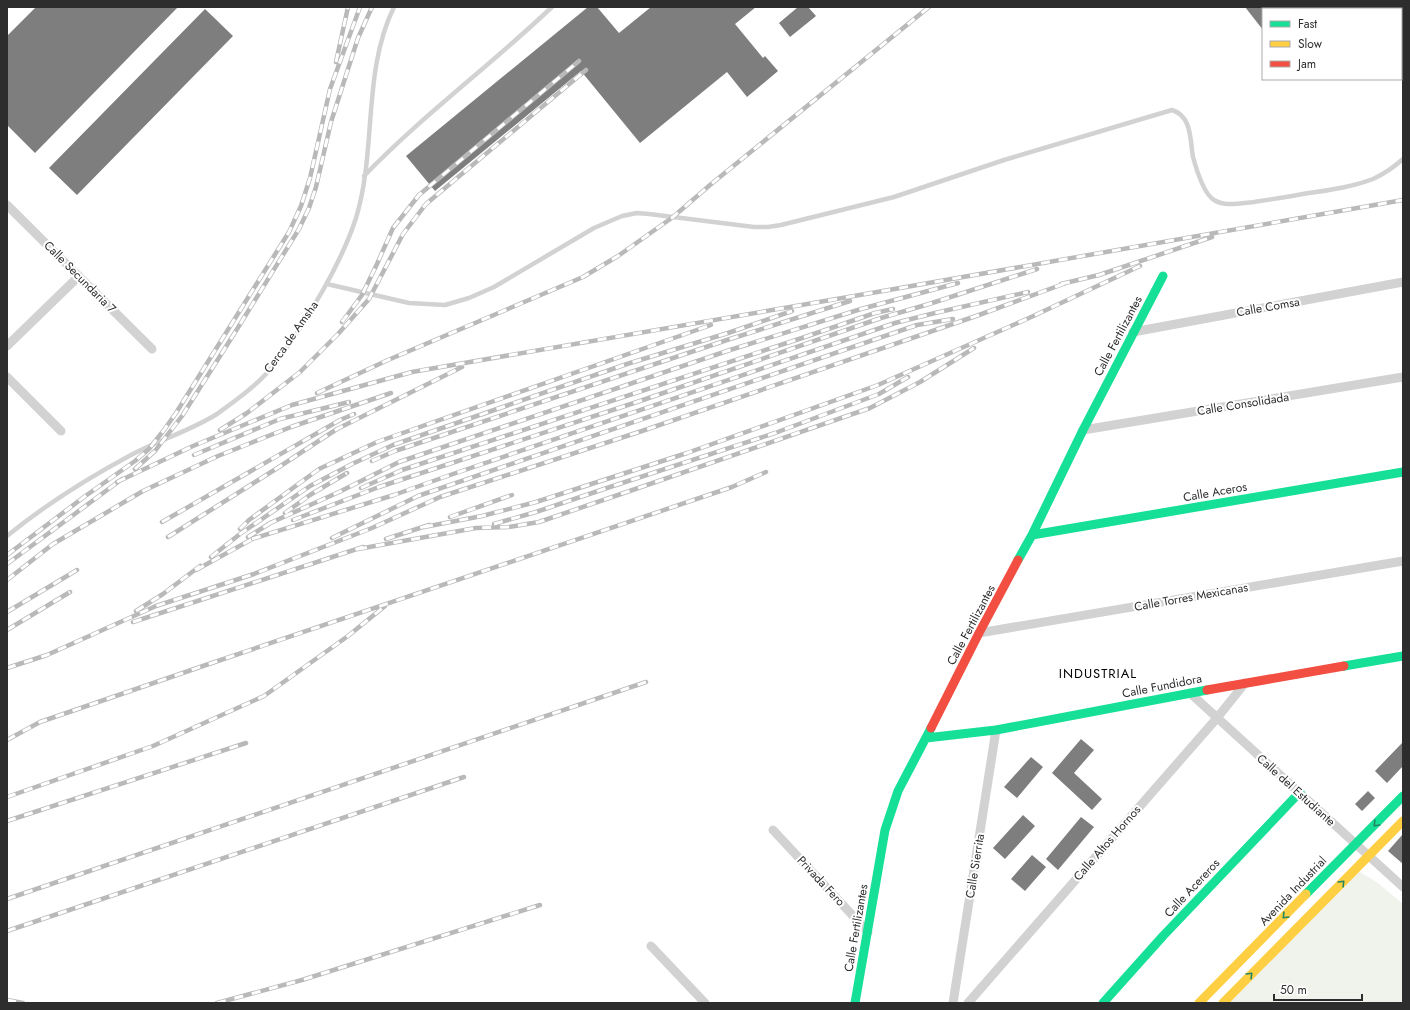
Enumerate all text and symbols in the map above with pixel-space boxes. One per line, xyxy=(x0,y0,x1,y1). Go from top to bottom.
legend xyxy=(1262,8,1402,80)
text: Fast xyxy=(1298,15,1317,33)
text: Slow xyxy=(1298,35,1323,53)
text: Jam xyxy=(1296,55,1316,73)
street label: Calle Secundaria 7 xyxy=(40,237,121,318)
street label: Calle Fertilizantes xyxy=(1089,293,1147,379)
street label: Calle Comsa xyxy=(1235,293,1301,321)
street label: Cerca de Amsha xyxy=(259,297,323,377)
street label: Calle Consolidada xyxy=(1196,388,1290,420)
street label: Calle Aceros xyxy=(1182,478,1248,506)
street label: Calle Torres Mexicanas xyxy=(1133,578,1249,616)
street label: Calle Fertilizantes xyxy=(942,582,1000,668)
district label: INDUSTRIAL xyxy=(1059,664,1137,683)
street label: Calle Fundidora xyxy=(1121,669,1204,703)
street label: Calle del Estudiante xyxy=(1253,750,1339,830)
street label: Calle Altos Hornos xyxy=(1069,801,1145,885)
one-way arrow xyxy=(1373,819,1381,827)
street label: Calle Sierrita xyxy=(961,832,989,900)
street label: Privada Fero xyxy=(793,852,849,911)
street label: Avenida Industrial xyxy=(1255,852,1331,930)
street label: Calle Acereros xyxy=(1160,854,1224,921)
one-way arrow xyxy=(1337,880,1345,888)
street label: Calle Fertilizantes xyxy=(839,883,873,973)
one-way arrow xyxy=(1282,911,1290,919)
one-way arrow xyxy=(1245,972,1253,980)
scale bar xyxy=(1274,976,1362,1002)
text: 50 m xyxy=(1280,981,1307,999)

